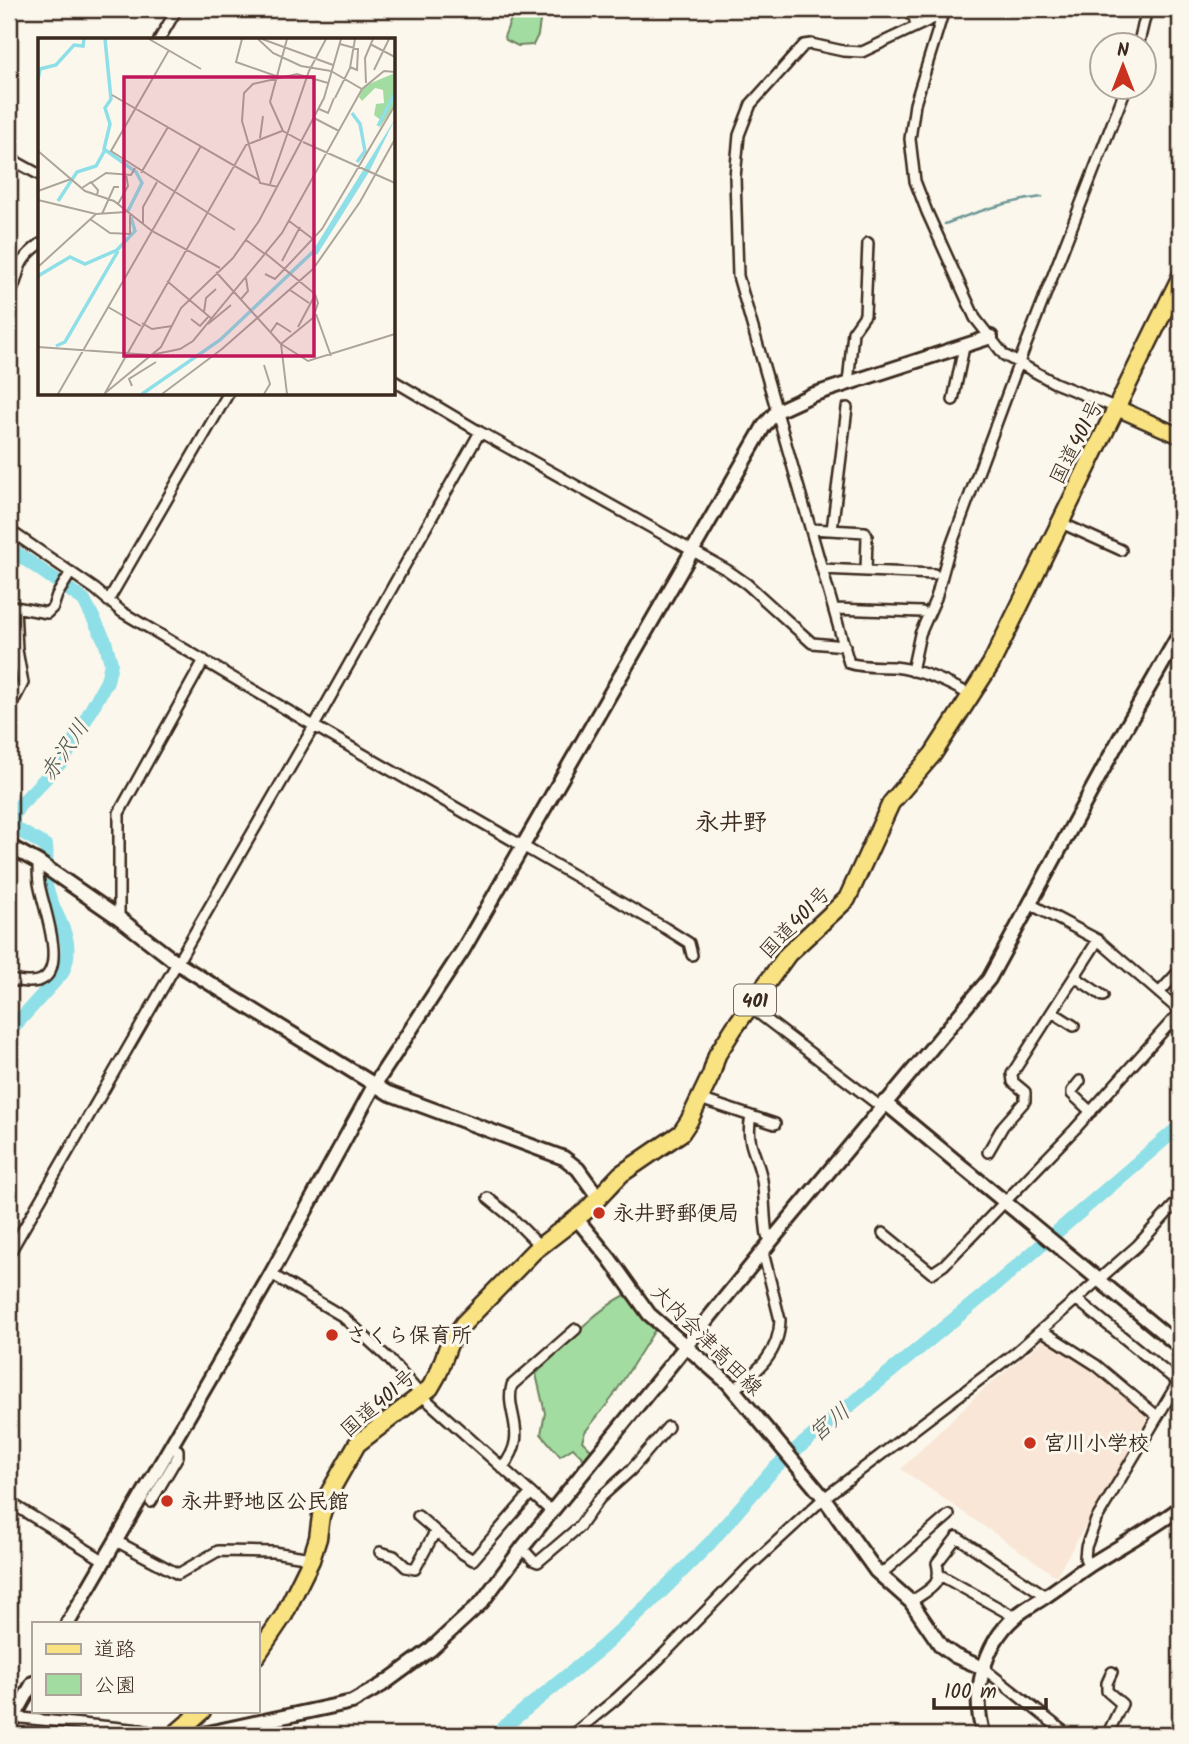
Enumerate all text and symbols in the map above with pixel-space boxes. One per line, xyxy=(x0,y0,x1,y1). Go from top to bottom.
north arrow xyxy=(1088,32,1158,102)
text: N xyxy=(1117,36,1129,66)
inset map xyxy=(38,38,396,396)
street label: 国道401号 xyxy=(1042,394,1113,491)
water label: 赤沢川 xyxy=(31,712,100,790)
district label: 永井野 xyxy=(695,804,767,843)
street label: 国道401号 xyxy=(752,879,840,967)
road number: 401 xyxy=(734,984,776,1016)
place label: 永井野郵便局 xyxy=(613,1198,739,1231)
marker: 永井野郵便局 xyxy=(591,1205,607,1221)
street label: 大内会津高田線 xyxy=(642,1277,770,1405)
place label: さくら保育所 xyxy=(346,1320,472,1353)
marker: さくら保育所 xyxy=(324,1327,340,1343)
street label: 国道401号 xyxy=(334,1362,424,1447)
water label: 宮川 xyxy=(801,1395,859,1452)
place label: 宮川小学校 xyxy=(1044,1428,1149,1461)
marker: 宮川小学校 xyxy=(1022,1435,1038,1451)
place label: 永井野地区公民館 xyxy=(181,1486,349,1519)
marker: 永井野地区公民館 xyxy=(159,1493,175,1509)
legend xyxy=(32,1622,259,1712)
text: 道路 xyxy=(94,1634,136,1667)
scale bar xyxy=(934,1667,1046,1711)
text: 公園 xyxy=(94,1670,136,1703)
text: 100 m xyxy=(944,1676,997,1709)

